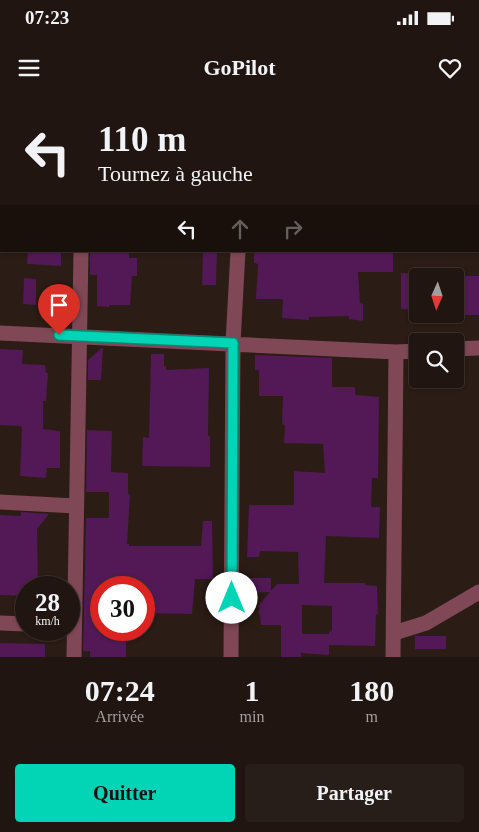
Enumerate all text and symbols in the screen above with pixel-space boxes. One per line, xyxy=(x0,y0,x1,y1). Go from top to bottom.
text: 07:23 xyxy=(25,7,69,28)
icon: menu xyxy=(15,54,43,82)
icon: heart xyxy=(436,54,464,82)
text: GoPilot xyxy=(203,55,276,80)
icon: left xyxy=(15,120,80,185)
text: 110 m xyxy=(98,120,186,159)
text: Tournez à gauche xyxy=(98,161,253,186)
icon: left xyxy=(173,215,201,243)
icon: ahead xyxy=(226,215,254,243)
icon: right xyxy=(279,215,307,243)
north arrow xyxy=(409,268,464,322)
map controls xyxy=(409,268,464,388)
pin xyxy=(38,284,80,335)
icon: arrive xyxy=(45,291,73,319)
button: search xyxy=(409,333,464,388)
position arrow xyxy=(205,571,257,623)
speed limit sign: 30 xyxy=(90,576,155,641)
text: 28 xyxy=(35,589,60,616)
text: km/h xyxy=(35,614,60,628)
text: 07:24 xyxy=(85,674,155,707)
text: 1 xyxy=(244,674,259,707)
text: 180 xyxy=(349,674,394,707)
text: Arrivée xyxy=(95,708,144,725)
text: min xyxy=(240,708,264,725)
text: m xyxy=(365,708,378,725)
button: Quitter xyxy=(15,764,235,822)
button: Partager xyxy=(245,764,464,822)

